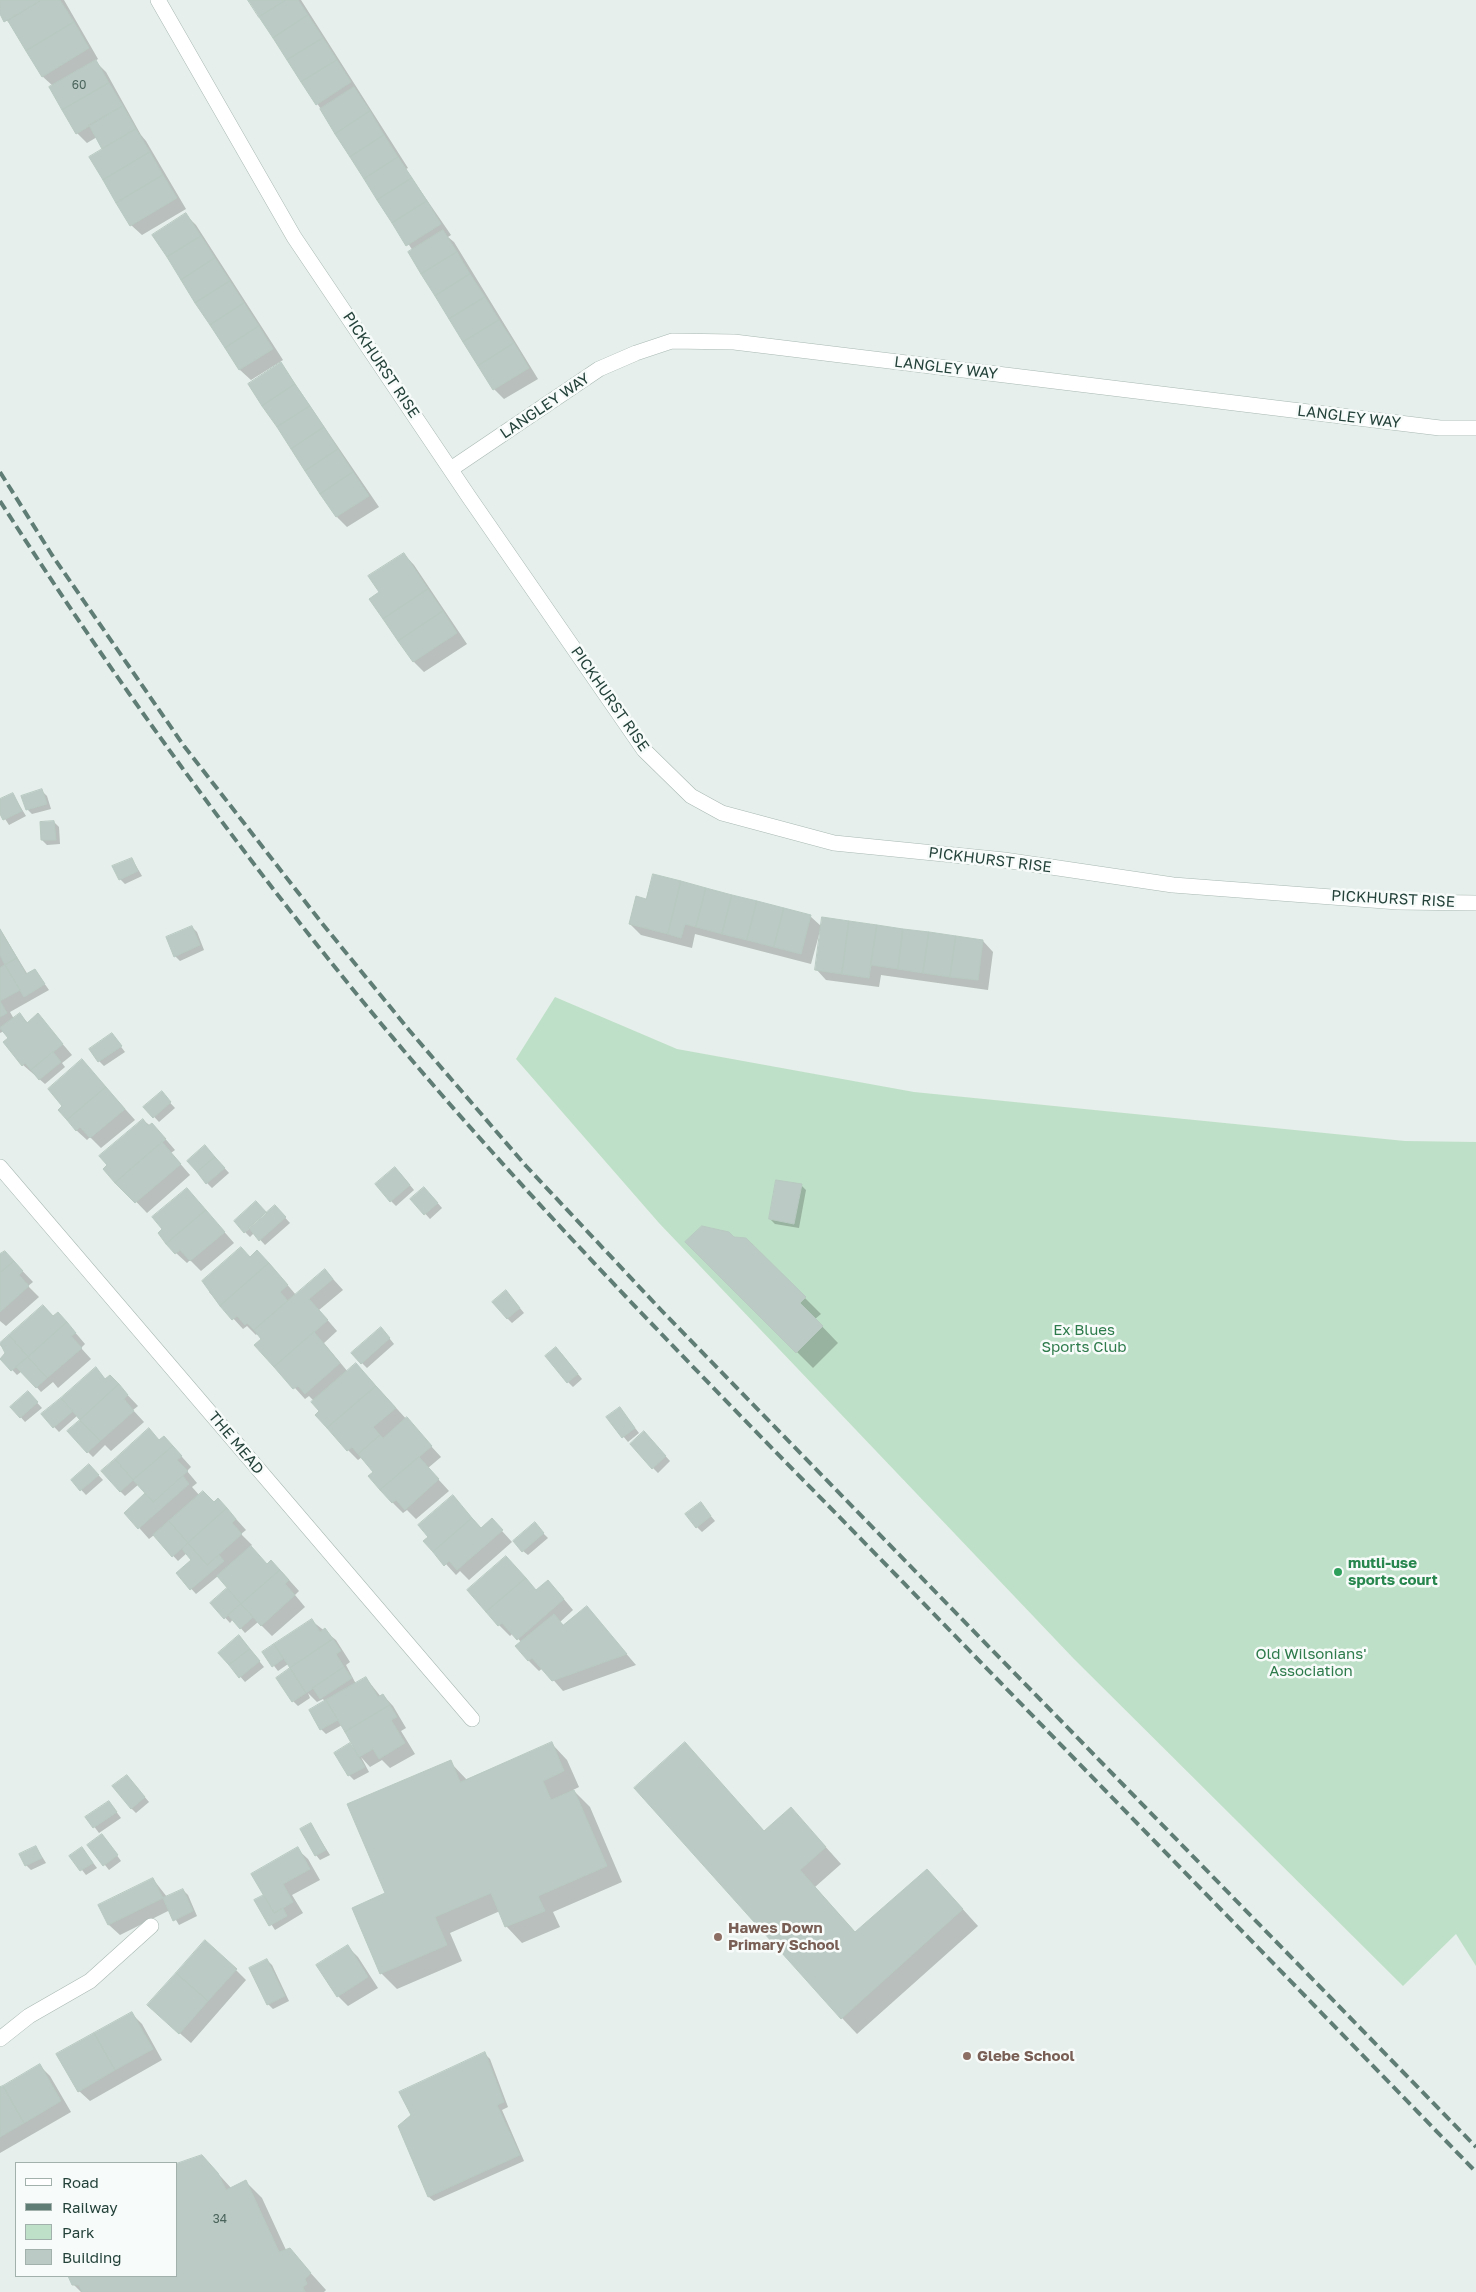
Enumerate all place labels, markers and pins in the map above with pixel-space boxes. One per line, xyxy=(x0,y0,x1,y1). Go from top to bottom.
place label: mutli-use sports court xyxy=(1348,1554,1438,1589)
marker: mutli-use sports court xyxy=(1332,1566,1344,1578)
place label: Hawes Down Primary School xyxy=(728,1919,840,1954)
marker: Hawes Down Primary School xyxy=(712,1931,724,1943)
place label: Glebe School xyxy=(977,2047,1074,2065)
marker: Glebe School xyxy=(961,2050,973,2062)

